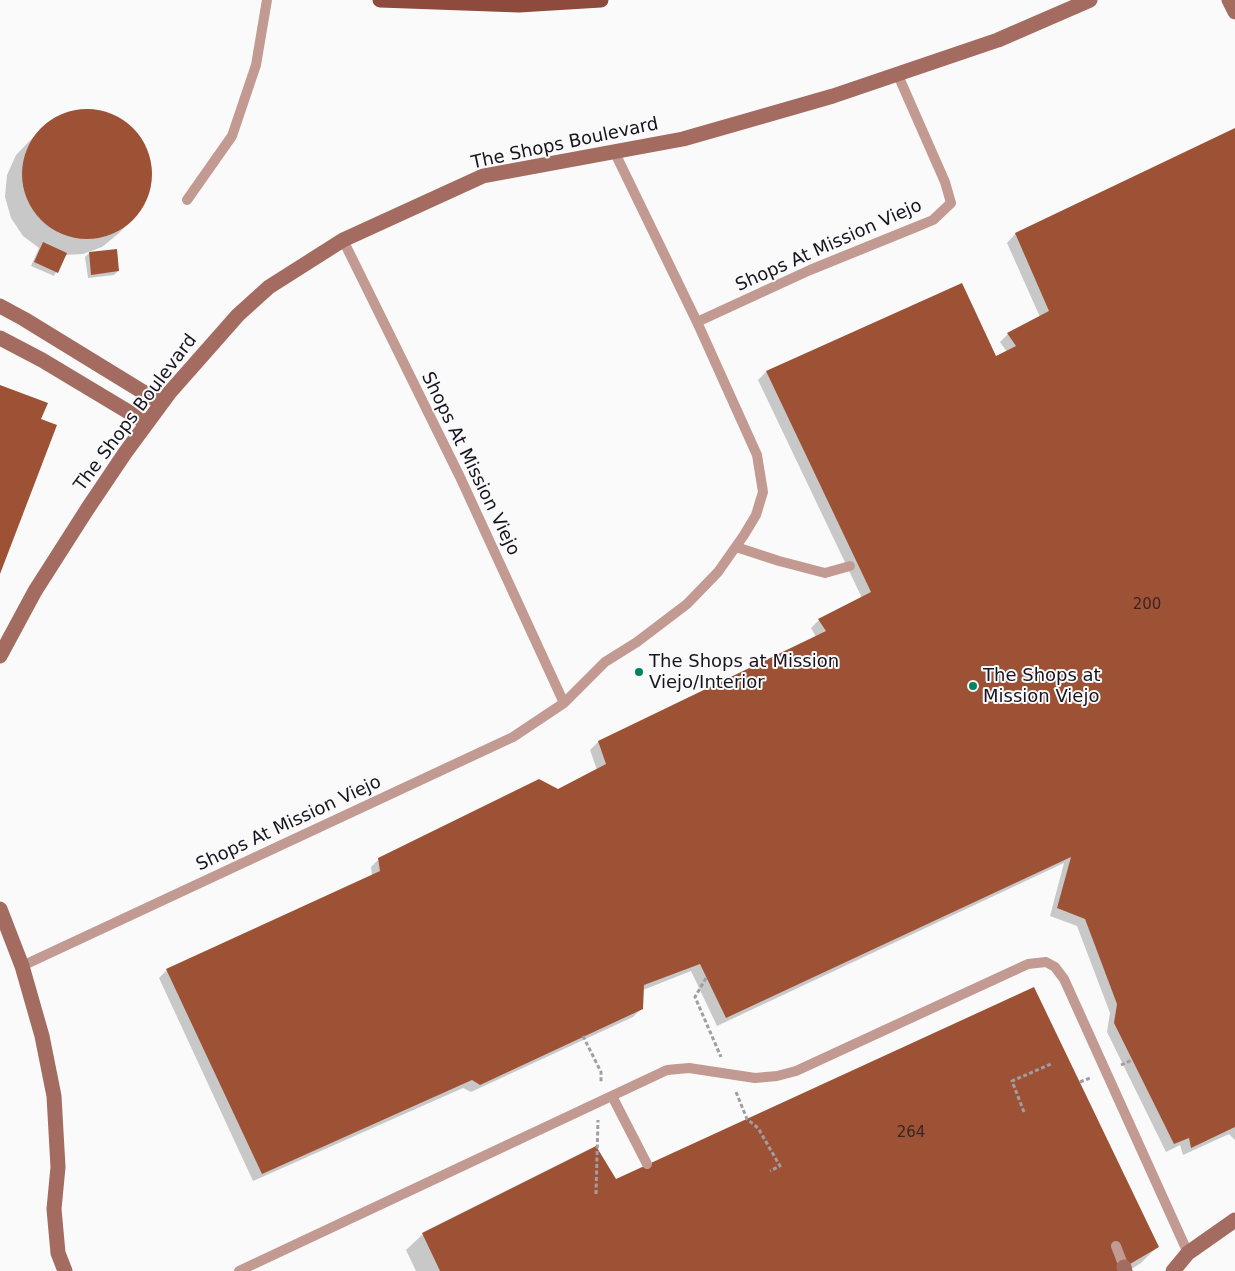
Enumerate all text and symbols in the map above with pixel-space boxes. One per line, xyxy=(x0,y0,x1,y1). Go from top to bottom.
street label: The Shops Boulevard xyxy=(470,114,660,174)
street label: Shops At Mission Viejo xyxy=(733,195,925,297)
street label: The Shops Boulevard xyxy=(70,330,202,496)
street label: Shops At Mission Viejo xyxy=(416,369,524,559)
house number: 200 xyxy=(1133,596,1161,614)
place label: The Shops at Mission Viejo/Interior xyxy=(649,651,839,694)
place label: The Shops at Mission Viejo xyxy=(983,665,1101,708)
marker: The Shops at Mission Viejo/Interior xyxy=(633,666,645,678)
marker: The Shops at Mission Viejo xyxy=(967,680,979,692)
street label: Shops At Mission Viejo xyxy=(193,772,385,876)
house number: 264 xyxy=(897,1124,925,1142)

